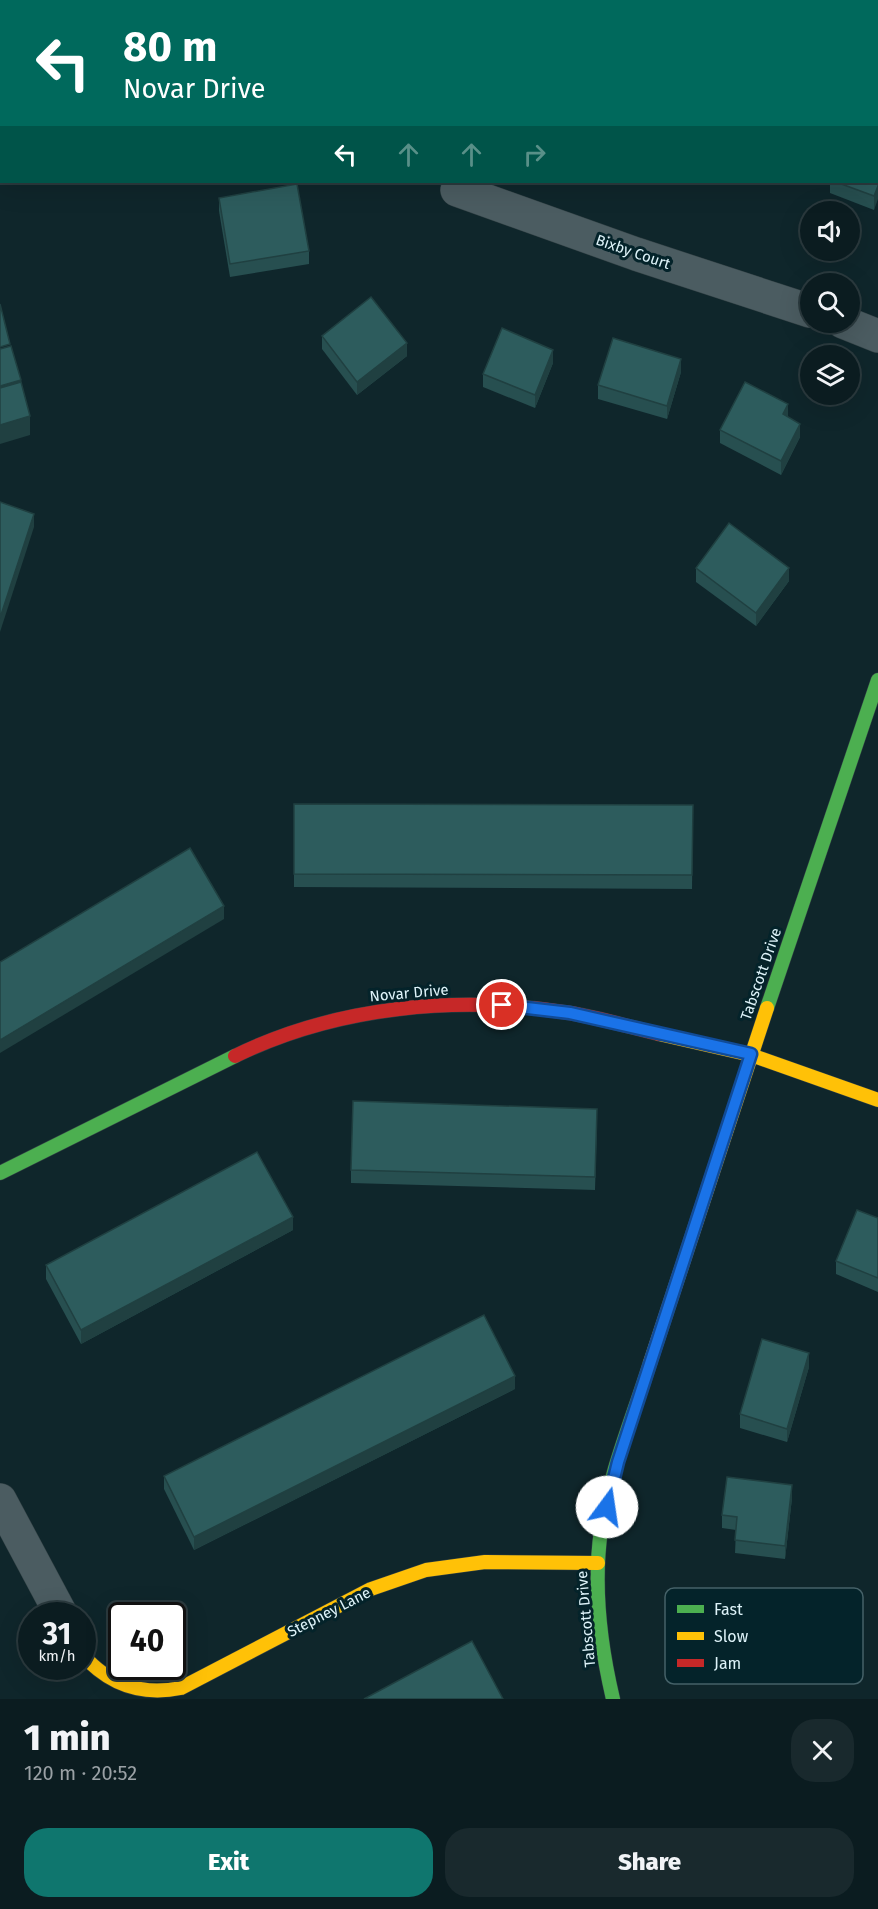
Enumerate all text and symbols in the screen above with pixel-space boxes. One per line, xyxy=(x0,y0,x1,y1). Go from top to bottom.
text: 80 m xyxy=(123,22,217,72)
icon: left xyxy=(24,24,102,102)
text: Novar Drive xyxy=(123,73,266,105)
icon: left xyxy=(329,138,362,171)
icon: ahead xyxy=(392,138,425,171)
icon: ahead xyxy=(455,138,488,171)
icon: right xyxy=(518,138,551,171)
map controls xyxy=(800,201,860,405)
button: sound xyxy=(800,201,860,261)
street label: Bixby Court xyxy=(593,231,673,273)
button: search xyxy=(800,273,860,333)
button: layers xyxy=(800,345,860,405)
street label: Tabscott Drive xyxy=(737,925,785,1023)
pin xyxy=(476,979,527,1030)
street label: Novar Drive xyxy=(369,981,449,1005)
icon: arrive xyxy=(485,988,518,1021)
position arrow xyxy=(575,1475,639,1539)
street label: Tabscott Drive xyxy=(573,1570,599,1668)
street label: Stepney Lane xyxy=(284,1583,374,1641)
legend xyxy=(665,1588,863,1684)
text: Fast xyxy=(714,1600,743,1619)
speed limit sign: 40 xyxy=(108,1602,186,1680)
text: 31 xyxy=(43,1616,71,1652)
text: Slow xyxy=(714,1627,749,1646)
text: km/h xyxy=(38,1647,76,1665)
text: Jam xyxy=(714,1654,741,1673)
text: 1 min xyxy=(24,1716,110,1760)
button: close xyxy=(791,1719,854,1782)
text: 120 m · 20:52 xyxy=(24,1761,137,1785)
button: Exit xyxy=(24,1828,433,1897)
button: Share xyxy=(445,1828,854,1897)

